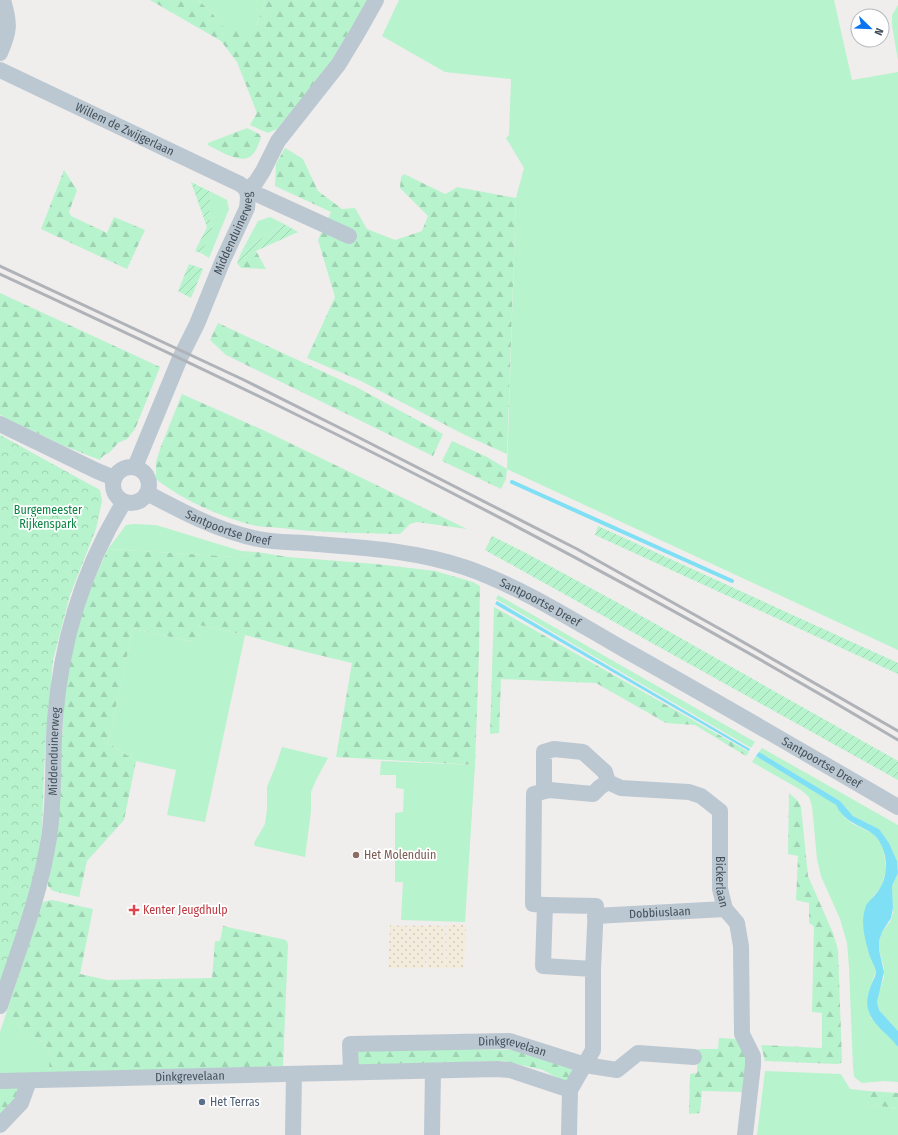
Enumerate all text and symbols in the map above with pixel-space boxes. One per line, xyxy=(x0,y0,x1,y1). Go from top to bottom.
north arrow xyxy=(850,8,890,48)
text: N xyxy=(871,26,886,37)
street label: Willem de Zwijgerlaan xyxy=(73,100,176,159)
street label: Middenduinerweg xyxy=(211,191,255,277)
park label: Burgemeester Rijkenspark xyxy=(14,503,83,531)
street label: Santpoortse Dreef xyxy=(183,507,273,548)
street label: Santpoortse Dreef xyxy=(497,575,584,630)
street label: Middenduinerweg xyxy=(46,706,63,796)
street label: Santpoortse Dreef xyxy=(779,734,865,792)
place label: Het Molenduin xyxy=(364,848,436,862)
marker: Het Molenduin xyxy=(351,850,361,860)
street label: Bickerlaan xyxy=(713,856,731,909)
place label: Kenter Jeugdhulp xyxy=(143,903,228,917)
marker: Kenter Jeugdhulp xyxy=(128,904,140,916)
street label: Dobbiuslaan xyxy=(629,904,691,921)
street label: Dinkgrevelaan xyxy=(478,1034,548,1059)
street label: Dinkgrevelaan xyxy=(155,1069,225,1084)
place label: Het Terras xyxy=(210,1095,260,1109)
marker: Het Terras xyxy=(197,1097,207,1107)

